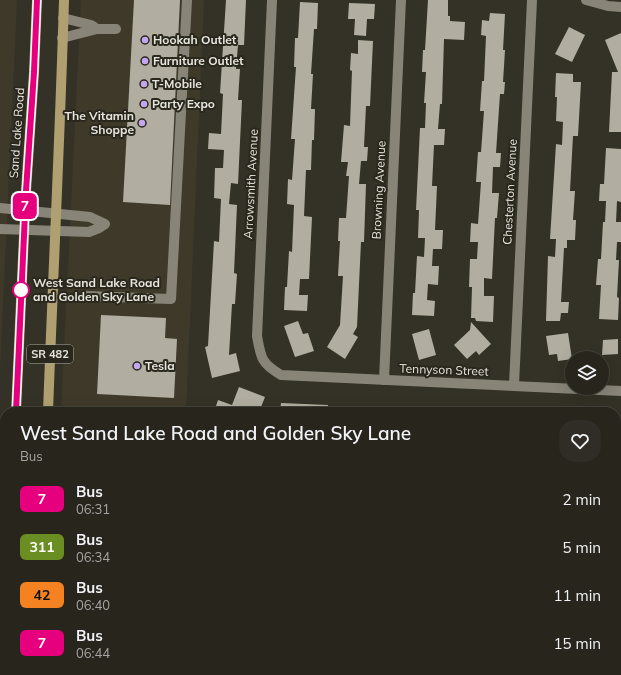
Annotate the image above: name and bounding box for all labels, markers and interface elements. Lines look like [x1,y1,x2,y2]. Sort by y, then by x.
place label: Hookah Outlet [153,32,237,47]
marker: Hookah Outlet [140,35,150,45]
place label: Furniture Outlet [153,53,244,68]
marker: Furniture Outlet [140,56,150,66]
place label: T-Mobile [152,76,202,91]
marker: T-Mobile [139,79,149,89]
street label: Sand Lake Road [6,87,27,179]
place label: Party Expo [152,96,215,111]
marker: Party Expo [139,99,149,109]
place label: The Vitamin Shoppe [65,108,134,137]
marker: The Vitamin Shoppe [137,118,147,128]
street label: Arrowsmith Avenue [240,129,261,239]
street label: Chesterton Avenue [499,139,520,245]
street label: Browning Avenue [368,140,389,240]
line badge: 7 [12,193,38,219]
text: 7 [21,197,29,215]
place label: West Sand Lake Road and Golden Sky Lane [33,275,160,304]
marker: West Sand Lake Road and Golden Sky Lane [12,281,30,299]
road number: SR 482 [27,345,73,363]
map controls [565,351,609,395]
button: layers [565,351,609,395]
place label: Tesla [145,358,175,373]
street label: Tennyson Street [399,360,489,379]
marker: Tesla [132,361,142,371]
button: heart [559,420,601,462]
text: West Sand Lake Road and Golden Sky Lane [20,421,411,445]
text: Bus [20,448,43,464]
text: Bus [76,482,103,501]
text: 7 [38,490,46,508]
text: 2 min [563,490,601,509]
text: 06:31 [76,501,110,517]
text: Bus [76,530,103,549]
text: 311 [29,538,55,556]
text: 5 min [563,538,601,557]
text: 06:34 [76,549,110,565]
text: Bus [76,578,103,597]
text: 42 [34,586,50,604]
text: 11 min [554,586,601,605]
text: 06:40 [76,597,110,613]
text: Bus [76,626,103,645]
text: 7 [38,634,46,652]
text: 15 min [554,634,601,653]
text: 06:44 [76,645,110,661]

